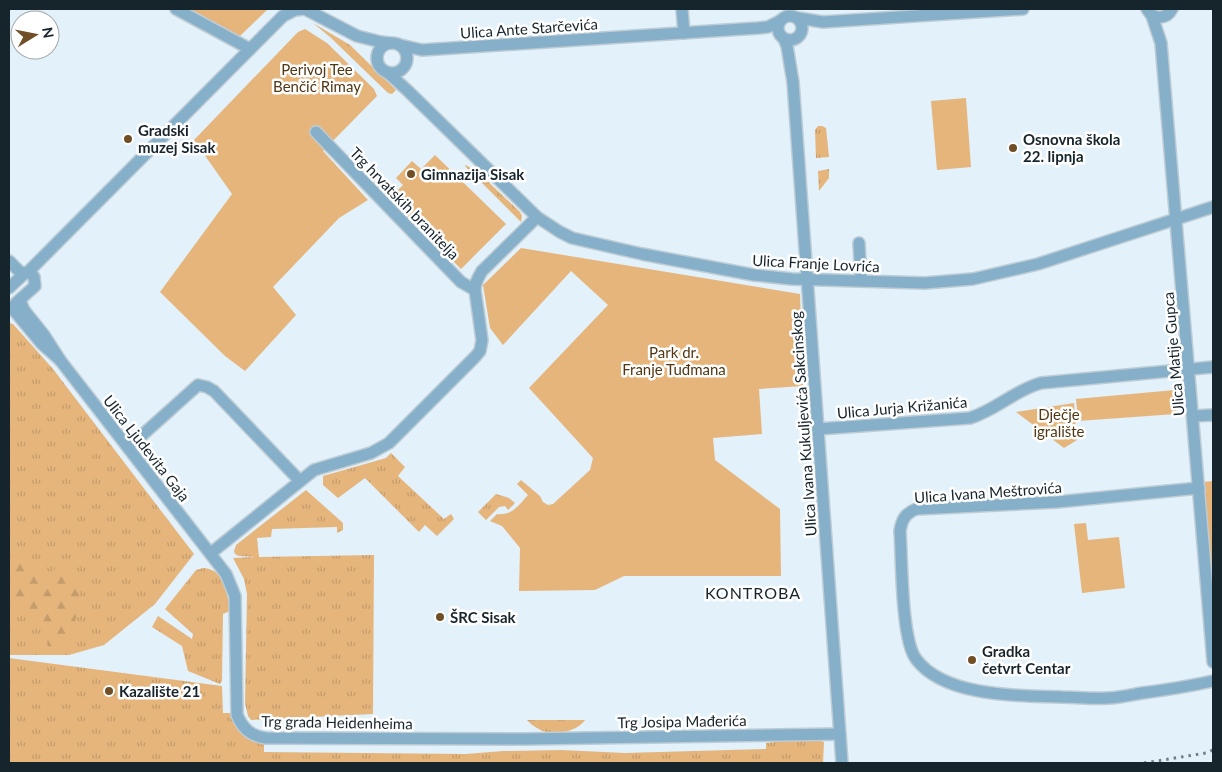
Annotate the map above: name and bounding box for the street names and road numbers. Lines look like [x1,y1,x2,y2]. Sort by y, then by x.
street label: Ulica Ante Starčevića [460,14,598,42]
street label: Trg hrvatskih branitelja [347,143,463,263]
street label: Ulica Franje Lovrića [752,251,880,275]
street label: Ulica Matije Gupca [1159,291,1187,417]
street label: Ulica Ivana Kukuljevića Sakcinskog [786,311,820,537]
street label: Ulica Ljudevita Gaja [100,391,194,505]
street label: Ulica Jurja Križanića [836,392,968,422]
street label: Ulica Ivana Meštrovića [914,478,1062,506]
street label: Trg Josipa Mađerića [617,711,747,731]
street label: Trg grada Heidenheima [261,712,413,732]

